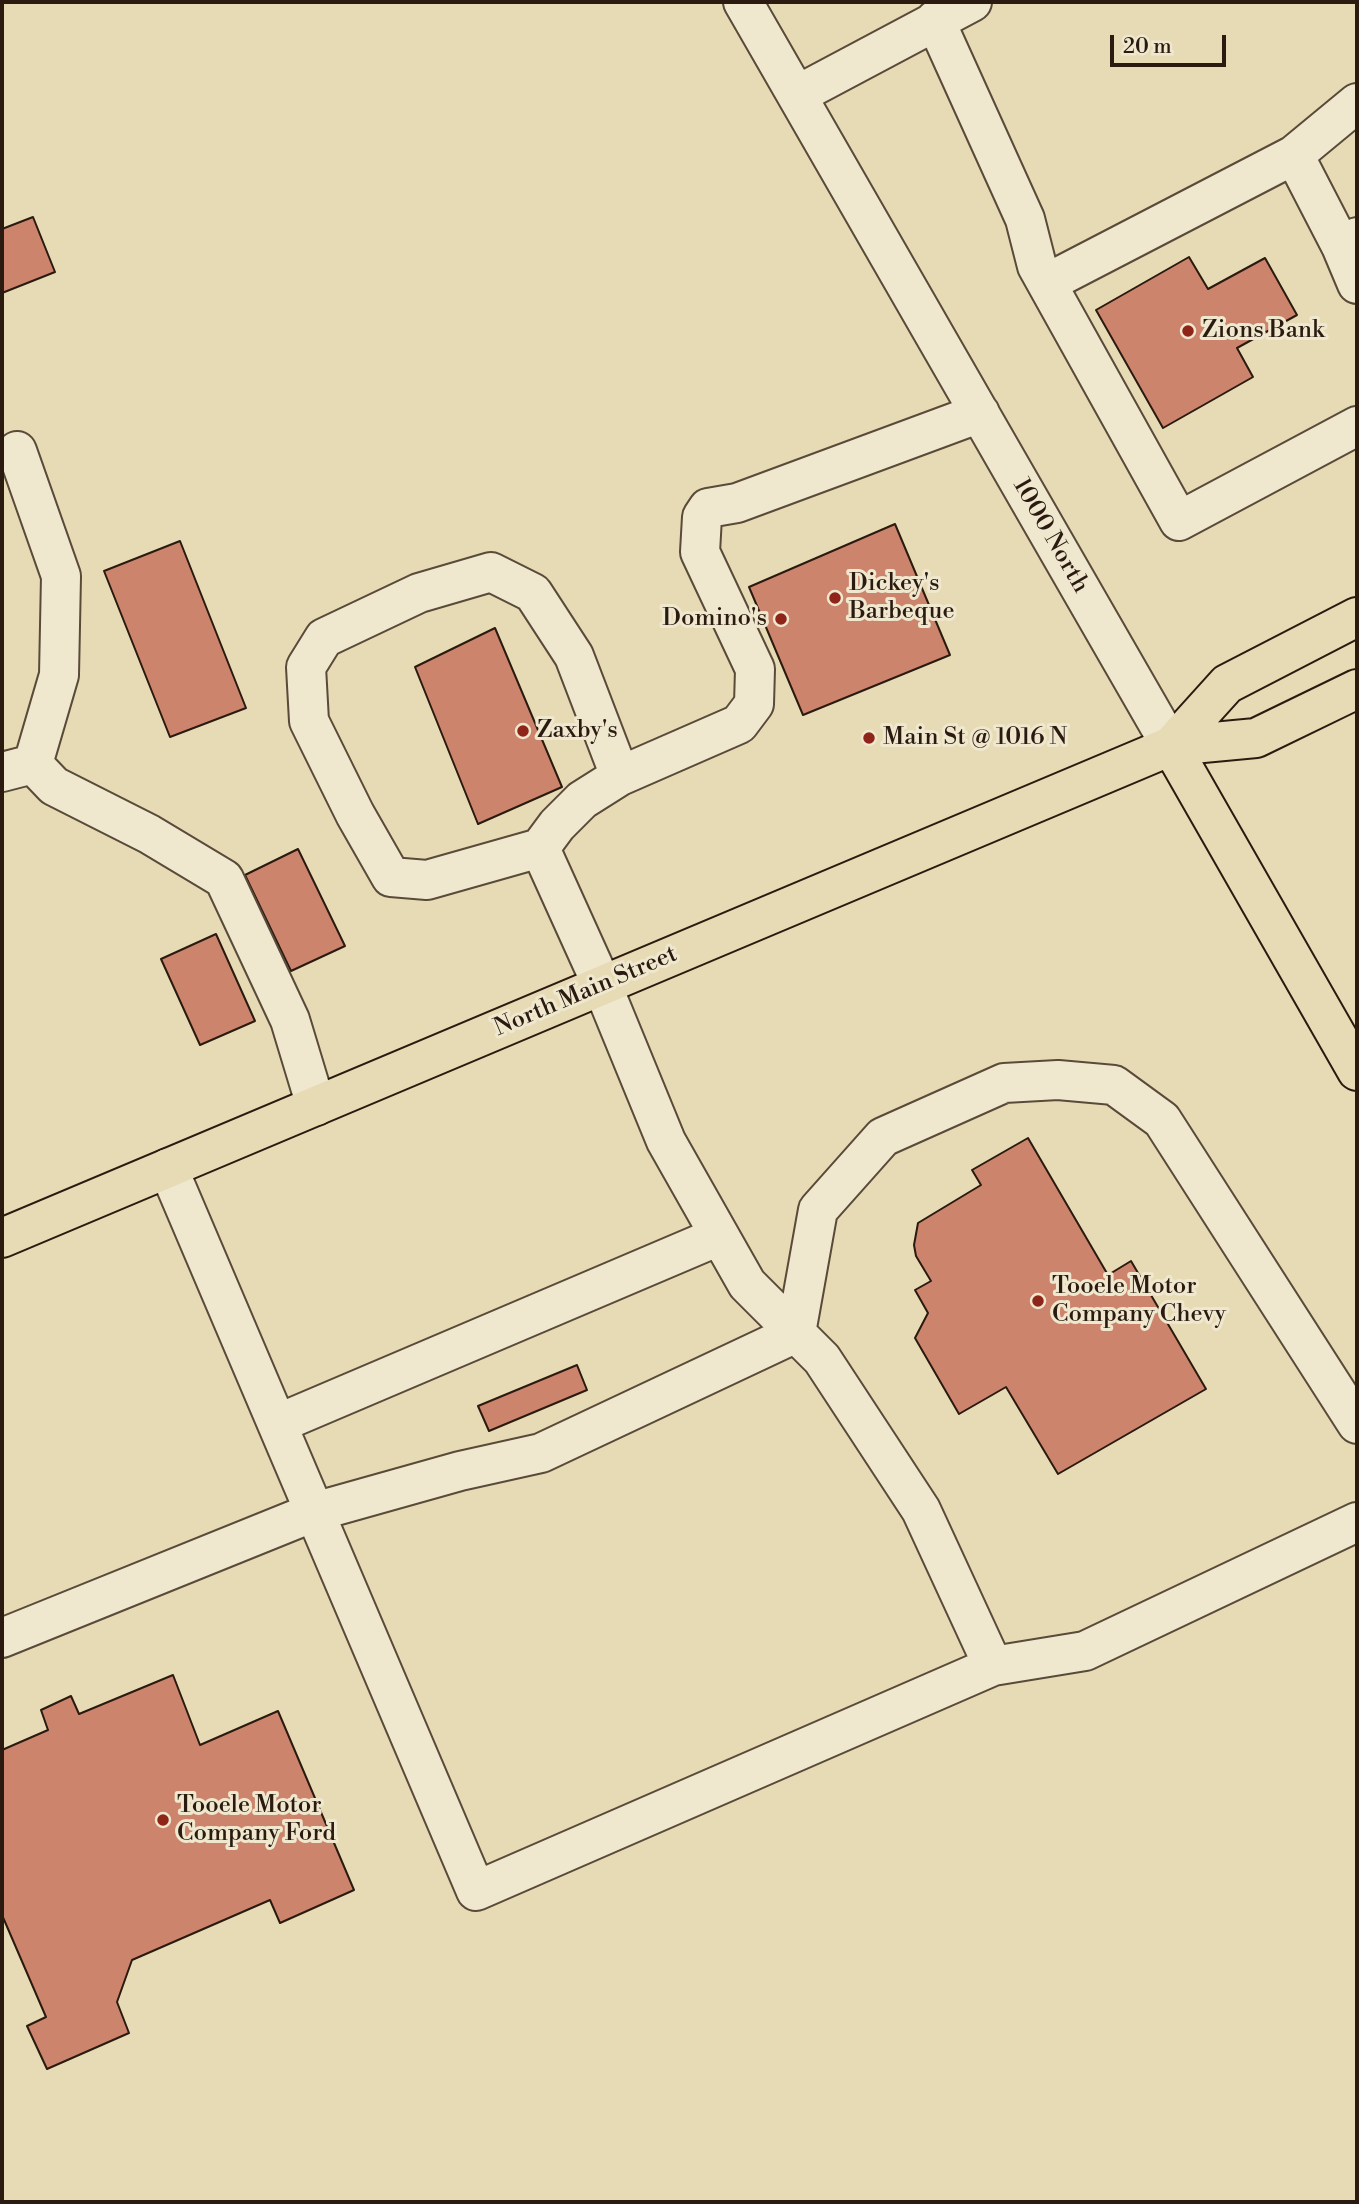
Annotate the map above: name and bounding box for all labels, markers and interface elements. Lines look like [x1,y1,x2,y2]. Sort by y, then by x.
scale bar [1114,21,1230,65]
text: 20 m [1123,34,1172,60]
place label: Zions Bank [1202,317,1325,345]
marker: Zions Bank [1180,323,1196,339]
street label: 1000 North [1006,474,1094,598]
place label: Dickey's Barbeque [849,570,955,626]
marker: Dickey's Barbeque [827,590,843,606]
place label: Domino's [662,605,767,633]
marker: Domino's [773,611,789,627]
place label: Zaxby's [537,717,618,745]
marker: Zaxby's [515,723,531,739]
place label: Main St @ 1016 N [883,724,1067,752]
marker: Main St @ 1016 N [861,730,877,746]
street label: North Main Street [490,940,682,1044]
place label: Tooele Motor Company Chevy [1052,1273,1226,1329]
marker: Tooele Motor Company Chevy [1030,1293,1046,1309]
place label: Tooele Motor Company Ford [177,1792,336,1848]
marker: Tooele Motor Company Ford [155,1812,171,1828]

